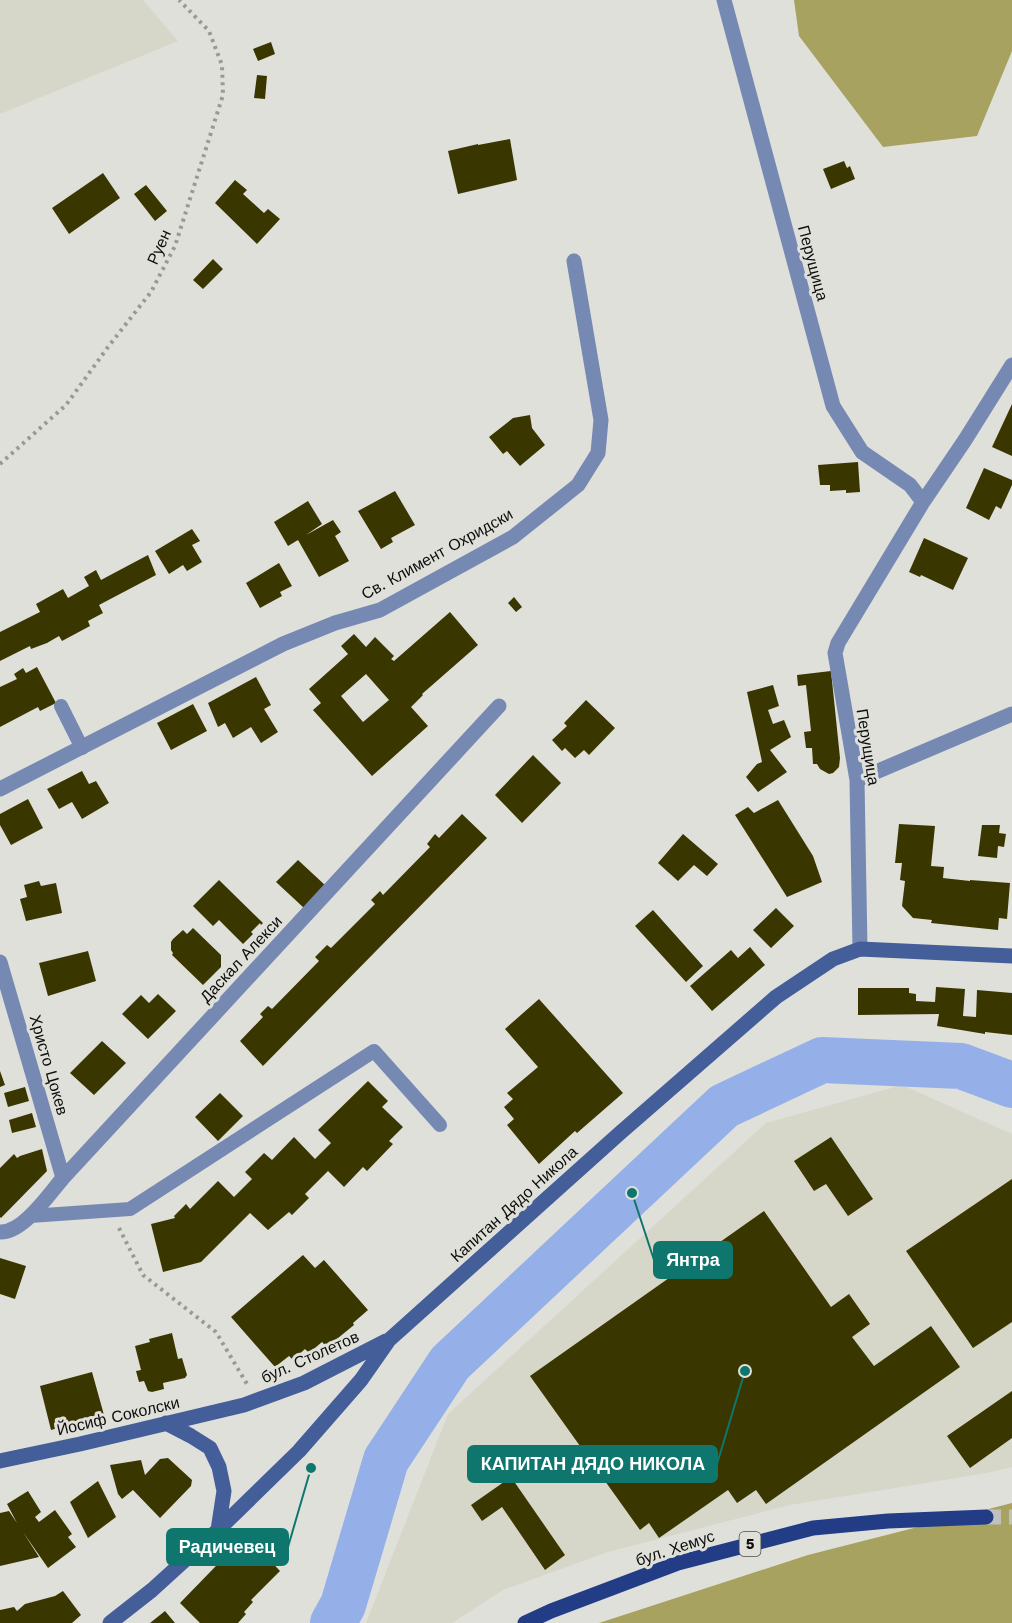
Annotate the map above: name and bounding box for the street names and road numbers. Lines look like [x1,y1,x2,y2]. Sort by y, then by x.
street label: Перущица [794,223,832,303]
street label: Руен [143,227,175,267]
street label: Св. Климент Охридски [358,504,516,604]
street label: Перущица [853,707,883,787]
street label: Даскал Алекси [196,912,286,1006]
street label: Христо Цокев [26,1013,72,1117]
street label: Капитан Дядо Никола [447,1142,581,1266]
street label: бул. Столетов [258,1327,362,1387]
street label: Йосиф Соколски [55,1393,181,1439]
street label: бул. Хемус [633,1526,717,1570]
road number: 5 [740,1532,760,1556]

